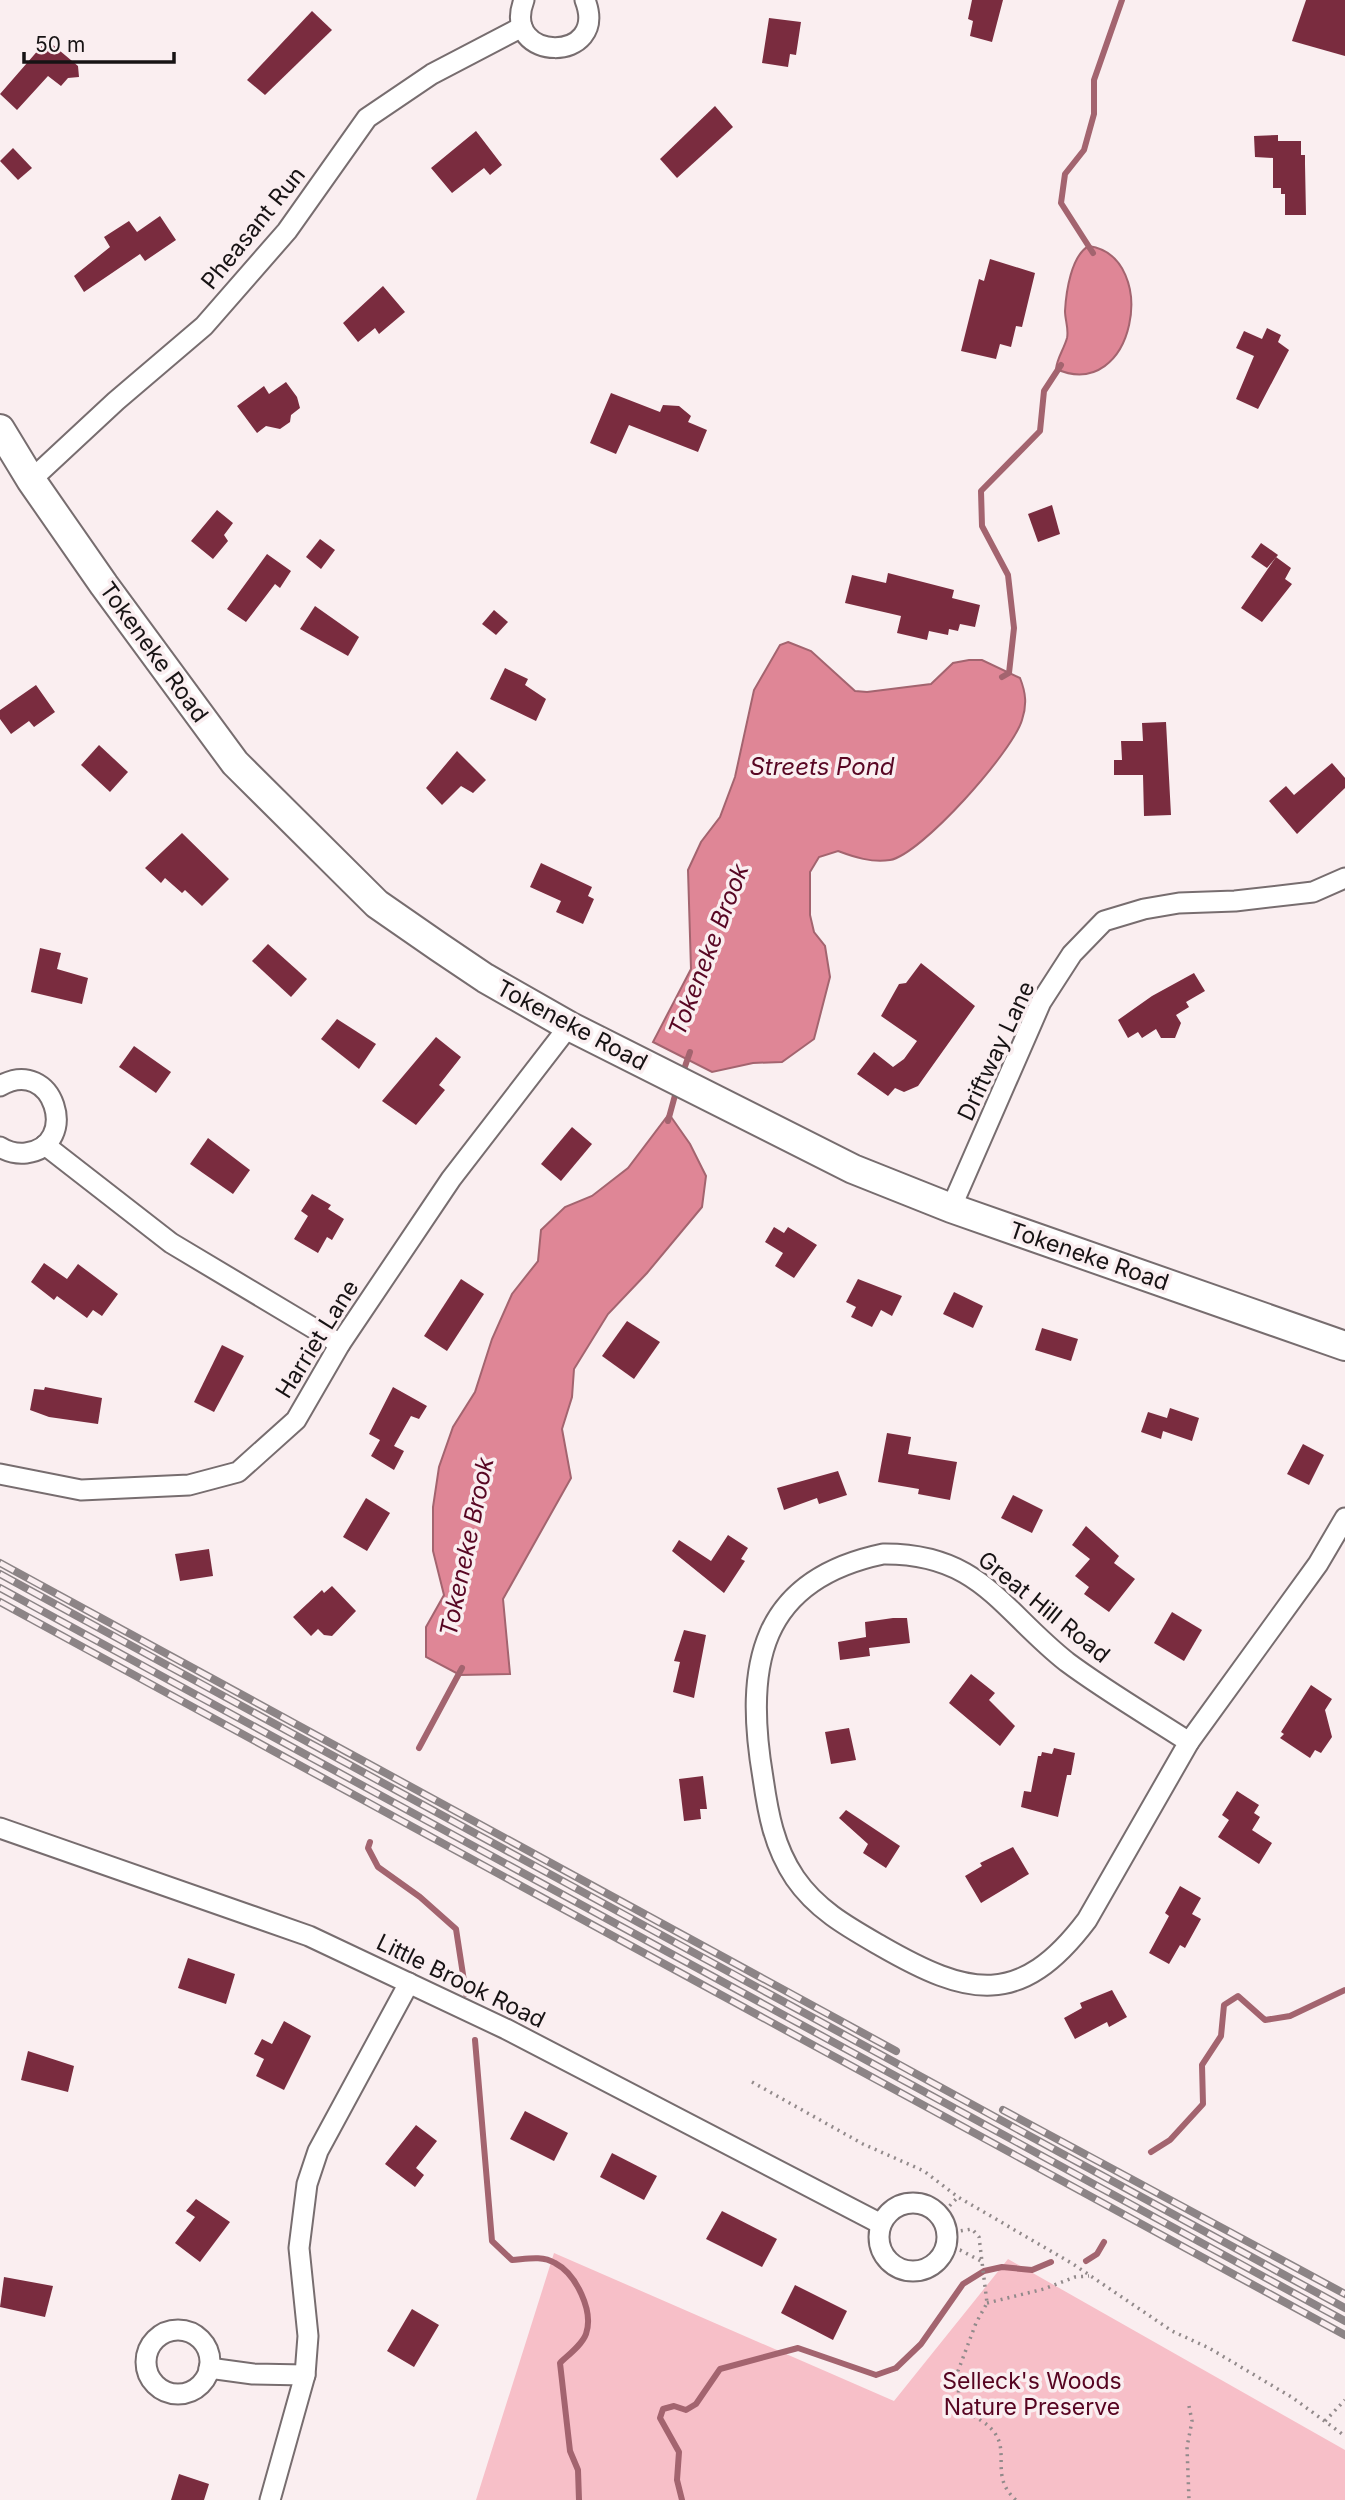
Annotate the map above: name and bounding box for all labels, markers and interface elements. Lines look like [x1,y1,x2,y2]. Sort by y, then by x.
scale bar [24,21,175,65]
text: 50 m [35,32,85,57]
street label: Pheasant Run [195,161,311,295]
street label: Tokeneke Road [94,576,214,728]
water label: Streets Pond [749,752,895,781]
water label: Tokeneke Brook [662,859,755,1040]
street label: Tokeneke Road [492,973,652,1077]
street label: Driftway Lane [952,977,1040,1125]
street label: Tokeneke Road [1006,1216,1172,1296]
street label: Harriet Lane [270,1275,364,1403]
water label: Tokeneke Brook [433,1454,500,1639]
street label: Great Hill Road [972,1545,1116,1669]
street label: Little Brook Road [372,1928,550,2034]
park label: Selleck's Woods Nature Preserve [942,2367,1122,2421]

